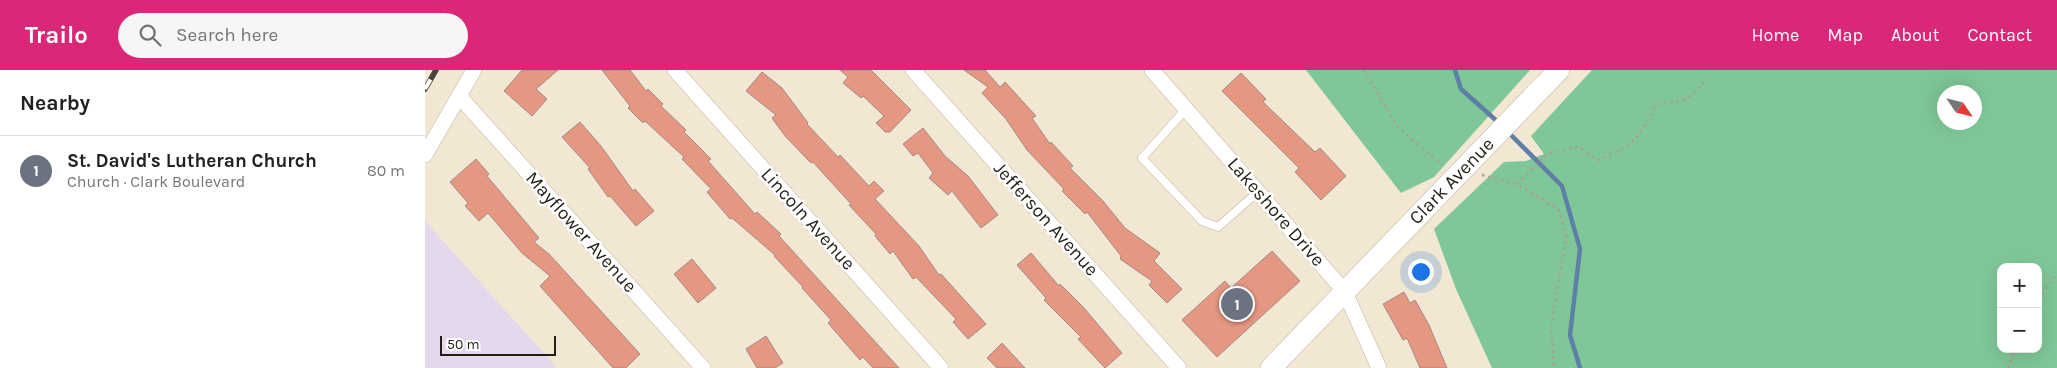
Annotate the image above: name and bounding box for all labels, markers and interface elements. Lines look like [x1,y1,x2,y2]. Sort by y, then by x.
search box [118,13,468,58]
text: Trailo [25,21,88,49]
icon: search [136,21,164,49]
text: Search here [176,24,278,46]
text: Home [1751,24,1799,46]
text: Map [1827,24,1863,46]
text: About [1891,24,1940,46]
text: Contact [1968,24,2032,46]
north arrow [1937,85,1982,130]
text: Nearby [20,91,90,115]
street label: Clark Avenue [1405,133,1499,229]
text: St. David's Lutheran Church [67,150,317,172]
street label: Lakeshore Drive [1223,153,1329,271]
street label: Jefferson Avenue [989,157,1103,281]
text: 1 [33,161,39,180]
text: 80 m [367,161,405,180]
street label: Lincoln Avenue [756,163,860,275]
street label: Mayflower Avenue [521,167,641,297]
text: Church · Clark Boulevard [67,172,245,191]
your location [1408,259,1434,285]
map controls [1997,263,2042,353]
button: + [1997,263,2042,308]
pin: 1 [1221,285,1253,323]
button: − [1997,308,2042,353]
scale bar [440,333,556,356]
text: 50 m [447,336,480,353]

